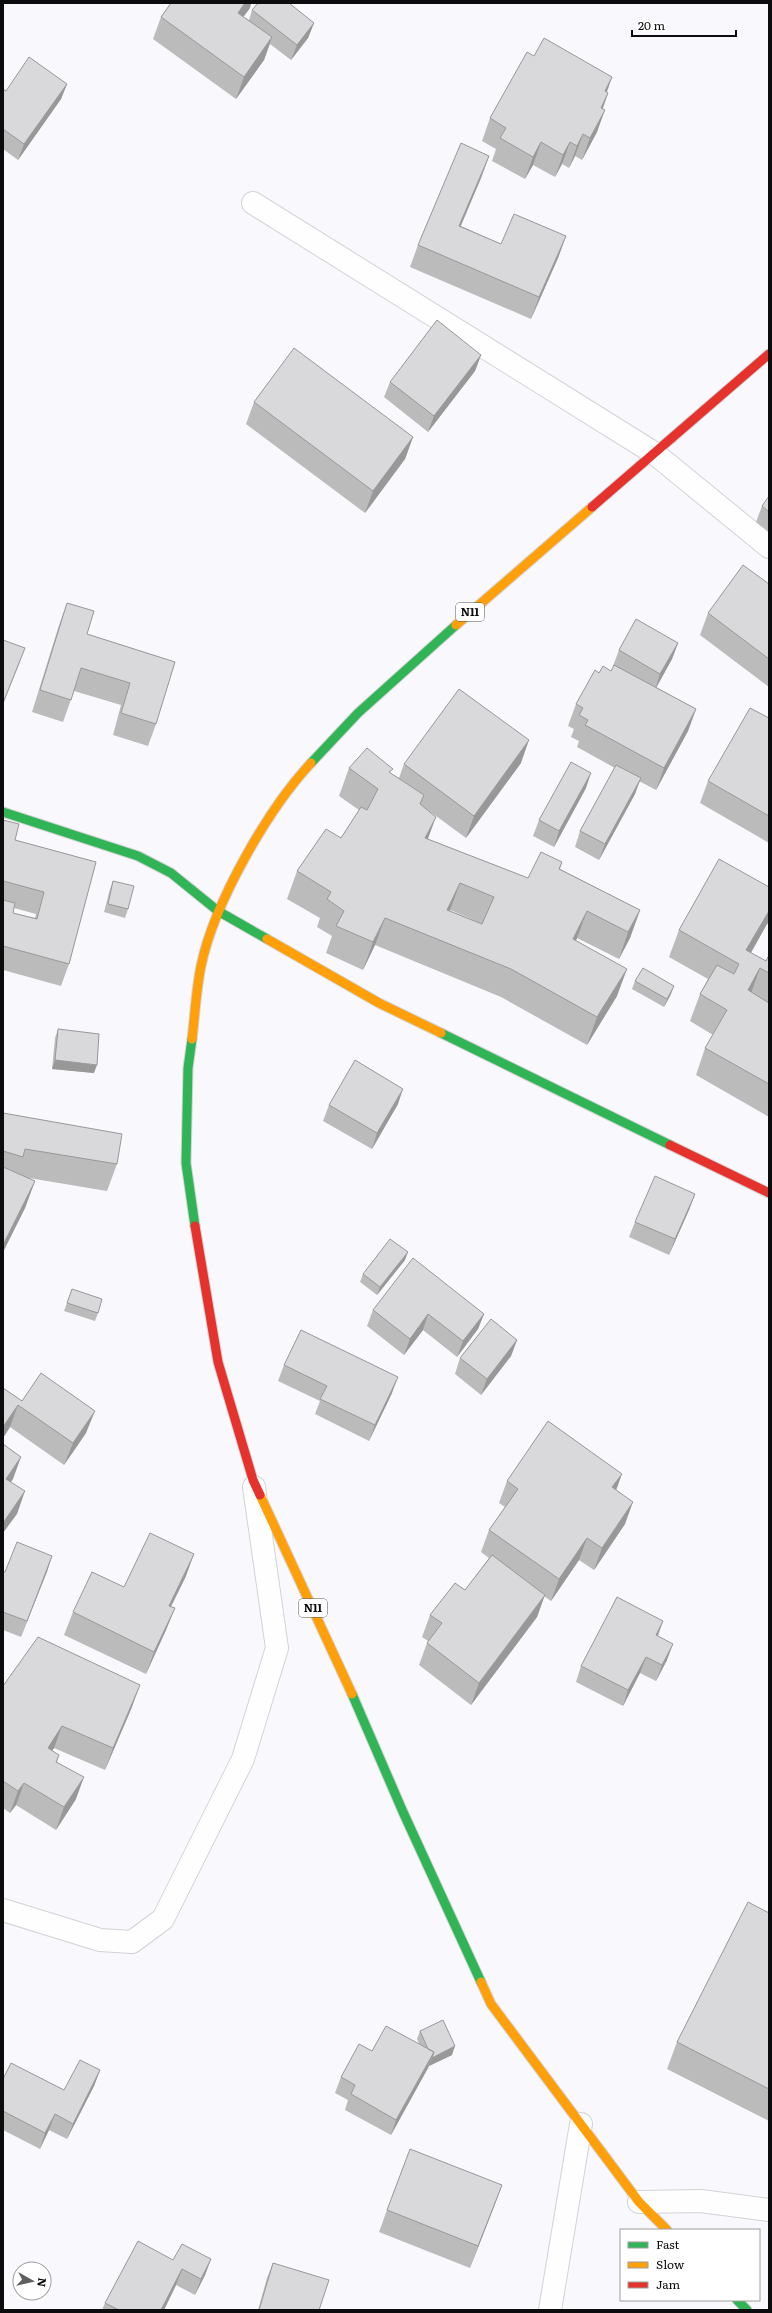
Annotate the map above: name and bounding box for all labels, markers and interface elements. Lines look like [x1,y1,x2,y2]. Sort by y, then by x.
scale bar [632,12,736,38]
text: 20 m [638,16,665,34]
road number: N11 [456,603,484,621]
road number: N11 [299,1599,327,1617]
legend [620,2229,760,2301]
text: Fast [656,2235,680,2253]
text: Slow [656,2255,685,2273]
north arrow [12,2261,52,2301]
text: Jam [656,2275,681,2293]
text: N [34,2277,51,2288]

